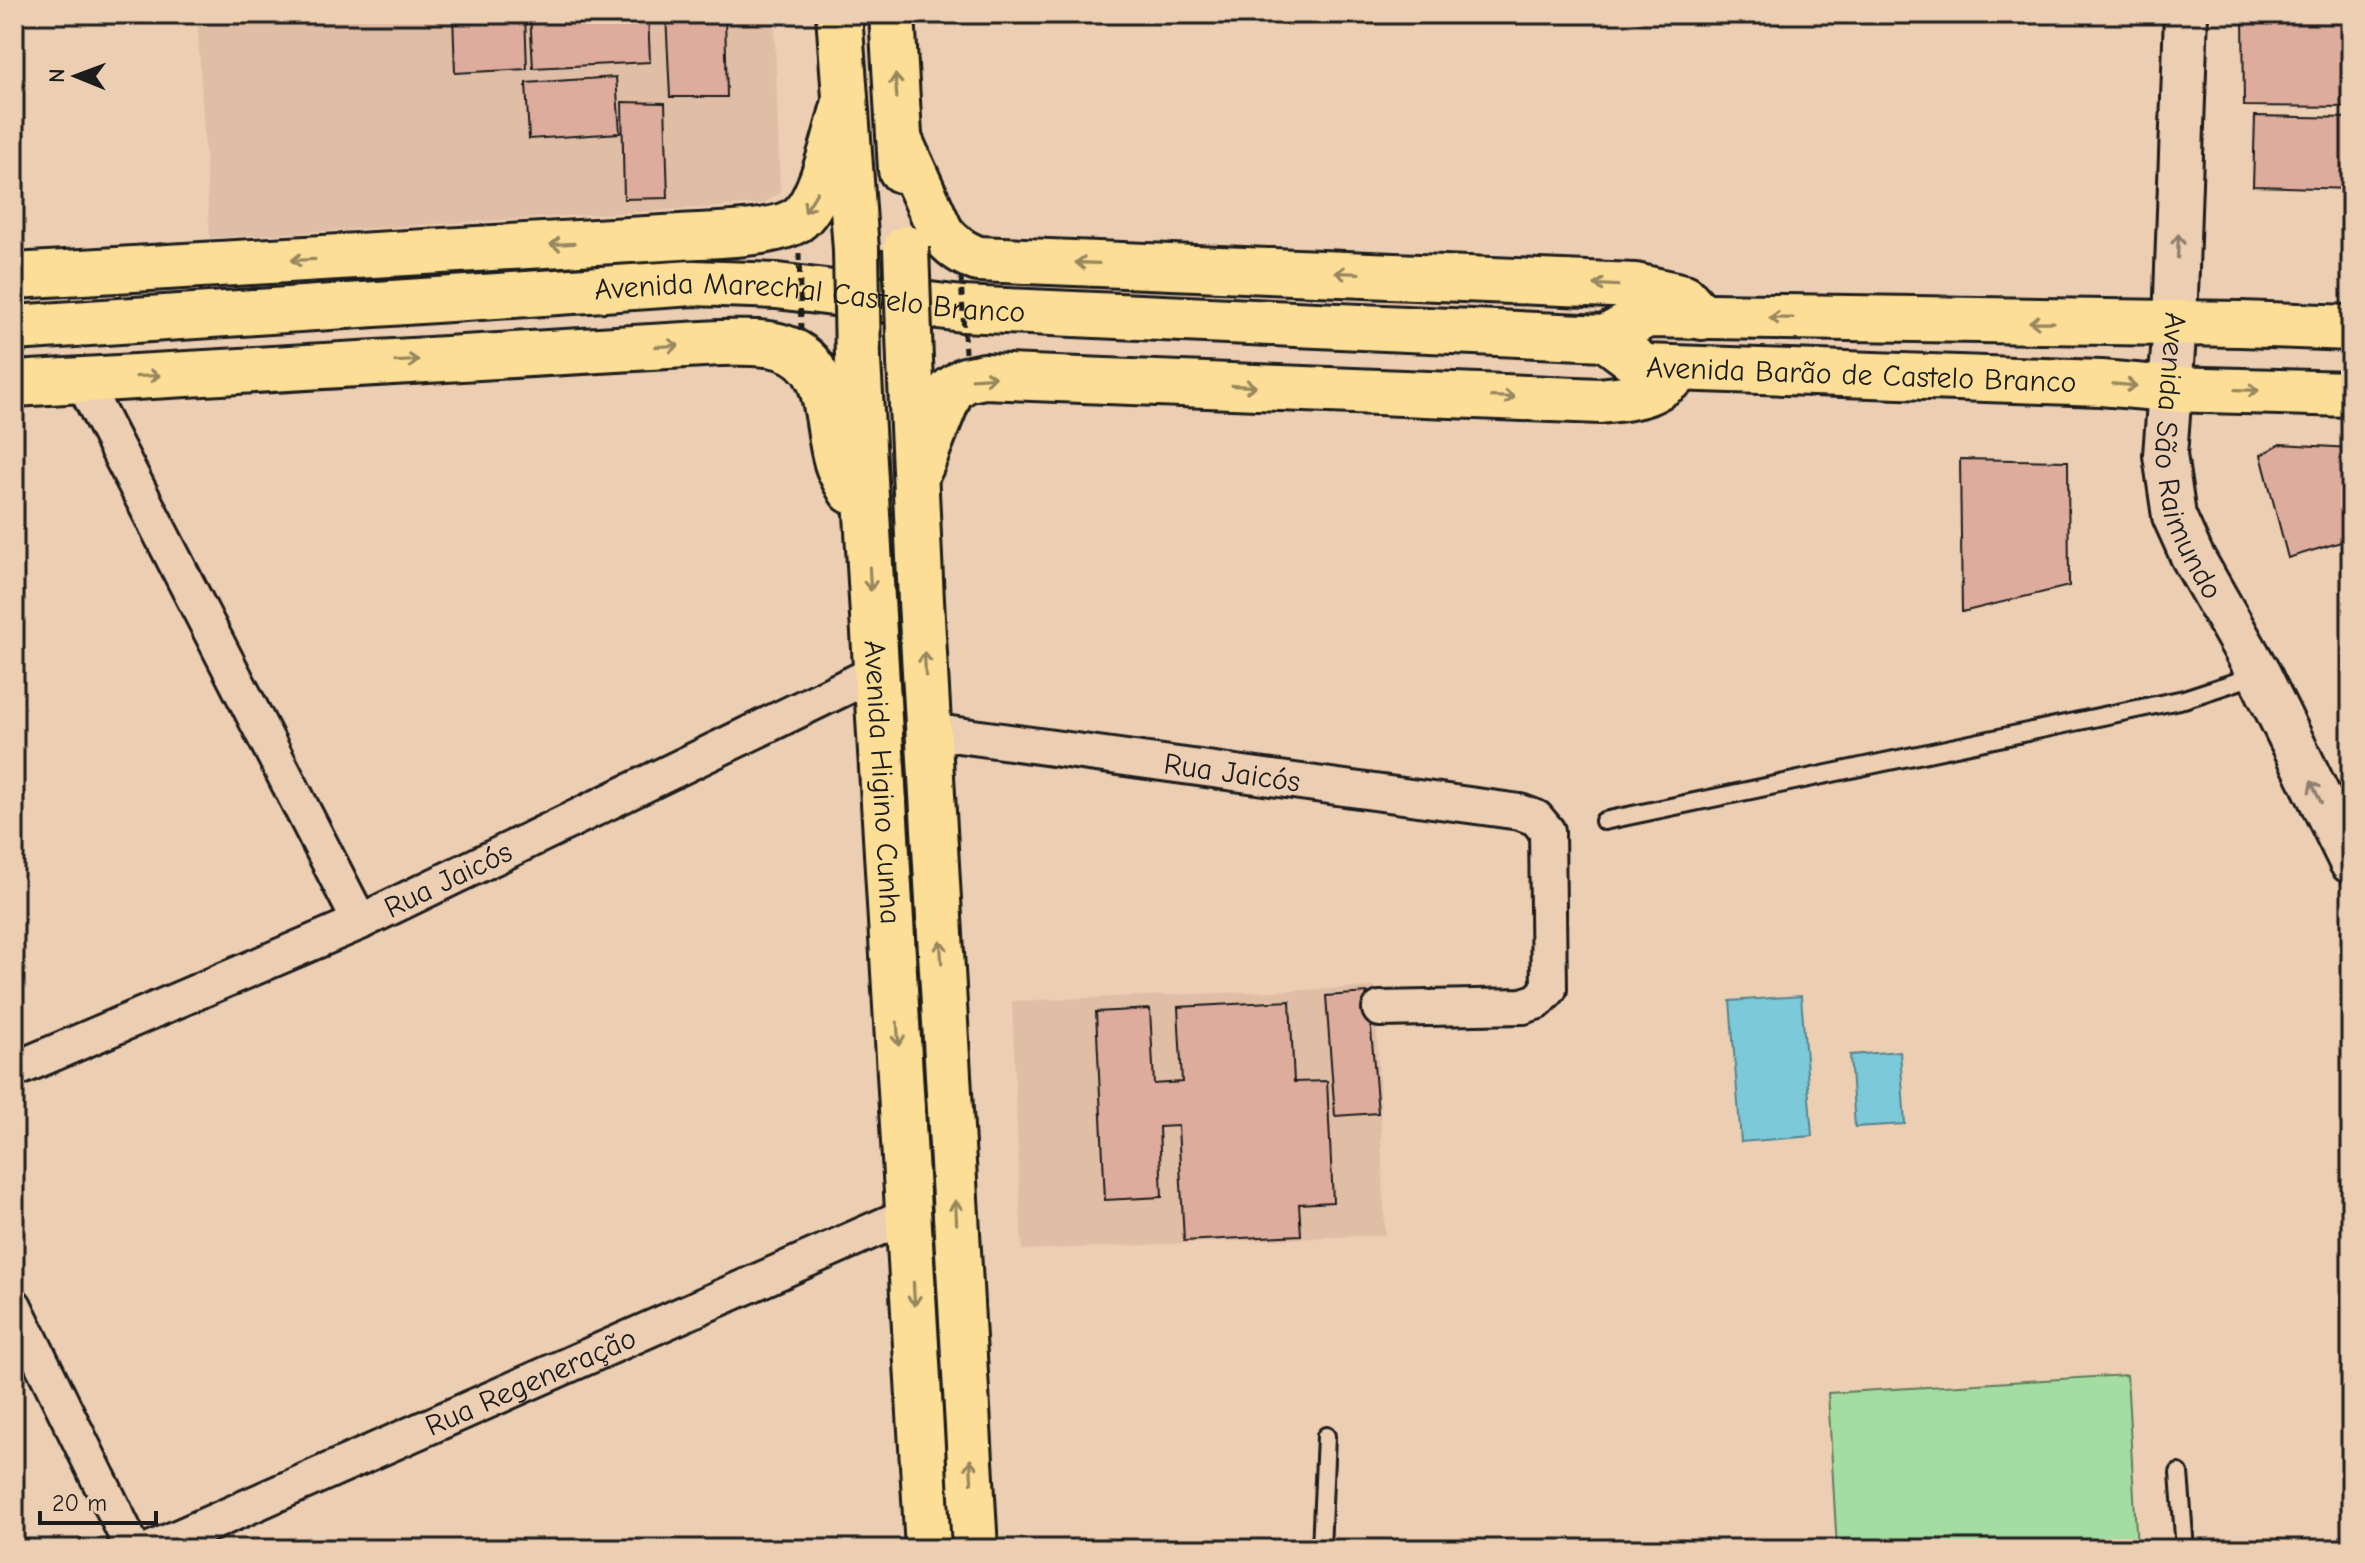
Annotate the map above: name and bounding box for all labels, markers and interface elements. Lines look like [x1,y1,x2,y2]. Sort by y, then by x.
north arrow [36,36,116,116]
text: N [44,68,70,83]
one-way arrow [889,73,904,100]
one-way arrow [803,190,819,213]
one-way arrow [2171,233,2186,260]
one-way arrow [549,237,576,252]
one-way arrow [290,253,317,268]
one-way arrow [1074,256,1101,271]
street label: Avenida Marechal Castelo Branco [593,266,1026,329]
one-way arrow [1334,266,1361,281]
one-way arrow [1593,277,1620,292]
one-way arrow [1768,310,1795,326]
street label: Avenida São Raimundo [2147,311,2230,605]
one-way arrow [2028,315,2055,330]
one-way arrow [653,338,680,353]
street label: Avenida Barão de Castelo Branco [1645,350,2077,400]
one-way arrow [393,353,420,368]
one-way arrow [134,368,161,383]
one-way arrow [970,370,997,385]
one-way arrow [2111,378,2138,393]
one-way arrow [1230,379,1257,394]
one-way arrow [2233,383,2260,398]
one-way arrow [1489,389,1516,404]
one-way arrow [863,565,878,592]
street label: Avenida Higino Cunha [857,639,909,926]
one-way arrow [917,651,932,678]
street label: Rua Jaicós [1162,746,1303,799]
one-way arrow [2308,780,2324,804]
street label: Rua Jaicós [378,834,517,925]
one-way arrow [933,939,948,966]
one-way arrow [891,1020,906,1047]
one-way arrow [948,1199,963,1226]
one-way arrow [907,1280,922,1307]
street label: Rua Regeneração [420,1320,641,1443]
one-way arrow [963,1458,978,1485]
scale bar [40,1475,156,1525]
text: 20 m [52,1489,107,1517]

